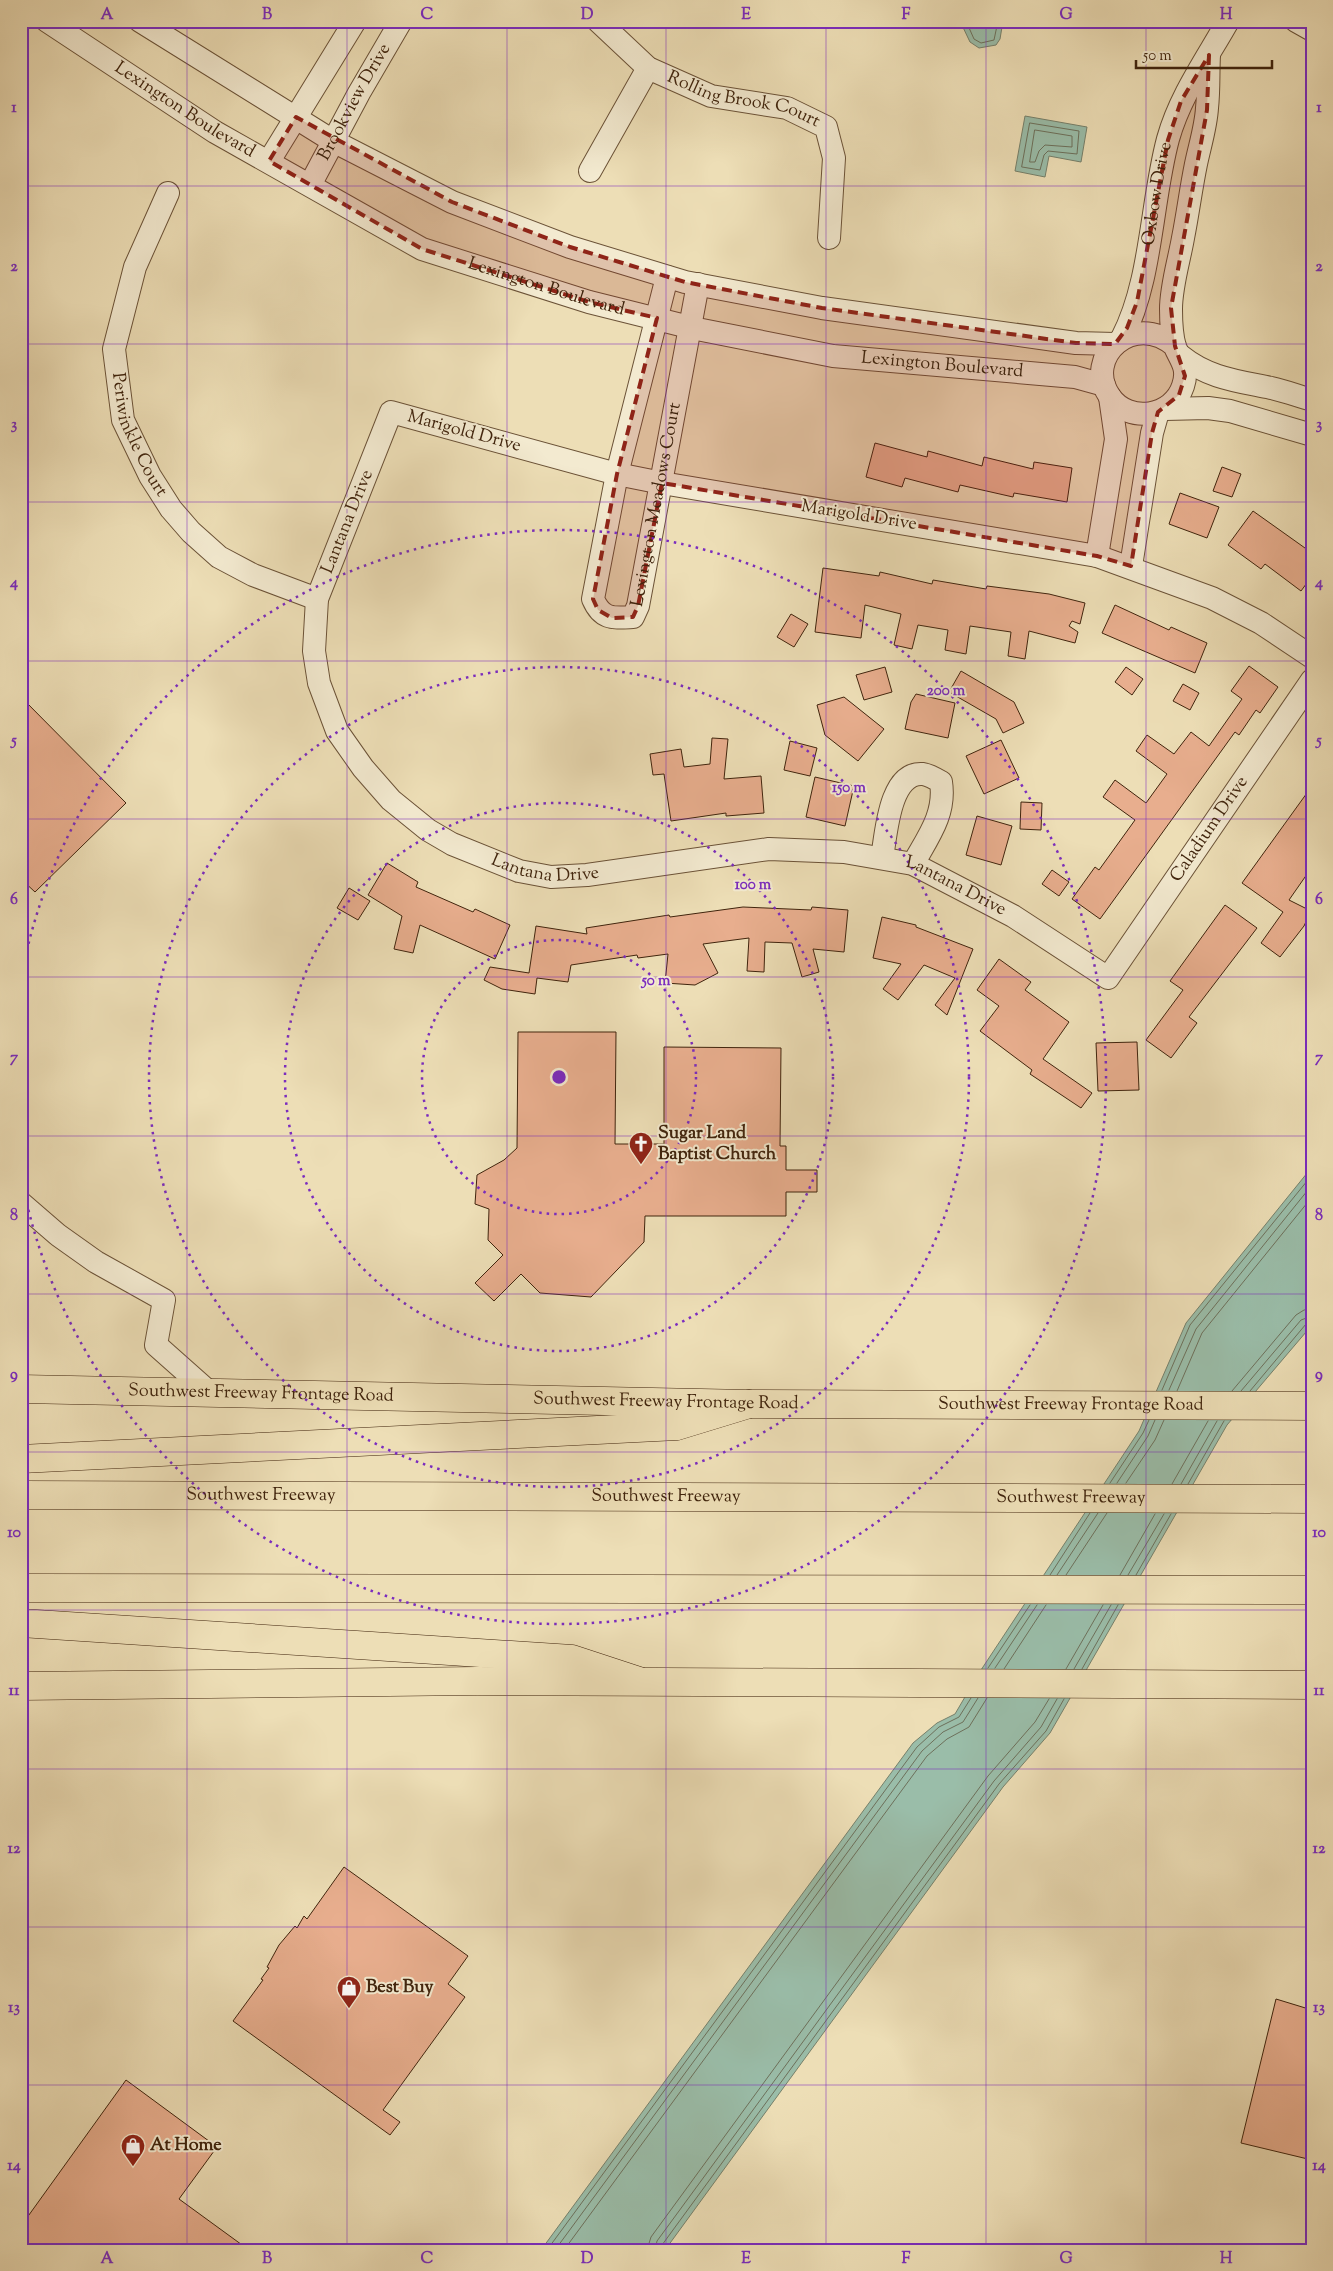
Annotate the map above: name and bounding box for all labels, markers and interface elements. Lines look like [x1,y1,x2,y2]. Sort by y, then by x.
text: A [101,4,114,27]
text: B [262,4,272,27]
text: C [421,4,434,27]
text: D [581,4,594,27]
text: E [741,4,751,27]
text: F [902,4,911,27]
text: G [1059,4,1073,27]
text: H [1220,4,1233,27]
scale bar [1136,38,1272,70]
street label: Brookview Drive [312,39,398,166]
text: 50 m [1142,46,1172,67]
street label: Lexington Boulevard [109,56,260,165]
street label: Rolling Brook Court [663,65,824,135]
text: 1 [11,97,17,120]
text: 1 [1316,97,1322,120]
street label: Oxbow Drive [1136,139,1180,248]
street label: Lexington Boulevard [464,251,627,323]
text: 2 [10,256,18,279]
text: 2 [1315,256,1323,279]
street label: Lexington Boulevard [860,345,1024,385]
street label: Periwinkle Court [104,371,173,502]
street label: Lexington Meadows Court [625,400,689,609]
street label: Marigold Drive [404,404,524,460]
text: 3 [11,414,18,437]
text: 3 [1316,414,1323,437]
street label: Lantana Drive [315,466,381,578]
street label: Marigold Drive [799,494,919,538]
text: 4 [9,572,18,595]
text: 4 [1314,572,1323,595]
text: 200 m [927,681,966,702]
text: 5 [9,730,17,753]
text: 5 [1314,730,1322,753]
street label: Caladium Drive [1164,771,1255,888]
text: 150 m [832,778,866,799]
street label: Lantana Drive [487,848,601,890]
street label: Lantana Drive [904,850,1011,923]
text: 100 m [735,875,772,896]
text: 6 [10,889,18,912]
text: 6 [1315,889,1323,912]
text: 50 m [641,971,671,992]
text: 7 [10,1047,19,1070]
text: 7 [1315,1047,1324,1070]
centre of rings [550,1068,568,1086]
place label: Sugar Land Baptist Church [658,1121,777,1168]
church icon: Sugar Land Baptist Church [628,1131,654,1165]
text: 8 [10,1205,18,1228]
text: 8 [1315,1205,1323,1228]
text: 9 [10,1364,18,1387]
text: 9 [1315,1364,1323,1387]
street label: Southwest Freeway Frontage Road [128,1378,394,1410]
street label: Southwest Freeway Frontage Road [533,1387,799,1417]
street label: Southwest Freeway Frontage Road [938,1392,1204,1419]
street label: Southwest Freeway [186,1483,336,1509]
street label: Southwest Freeway [591,1484,741,1510]
street label: Southwest Freeway [996,1485,1146,1511]
text: 10 [7,1522,21,1545]
text: 10 [1312,1522,1326,1545]
text: 11 [9,1680,20,1703]
text: 11 [1314,1680,1325,1703]
text: 12 [8,1838,21,1861]
text: 12 [1313,1838,1326,1861]
shop icon: Best Buy [336,1975,362,2009]
place label: Best Buy [366,1975,433,2001]
text: 13 [8,1997,20,2020]
text: 13 [1313,1997,1325,2020]
shop icon: At Home [120,2133,146,2167]
place label: At Home [150,2133,222,2159]
text: 14 [7,2155,21,2178]
text: 14 [1312,2155,1326,2178]
text: A [101,2248,114,2271]
text: B [262,2248,272,2271]
text: C [421,2248,434,2271]
text: D [581,2248,594,2271]
text: E [741,2248,751,2271]
text: F [902,2248,911,2271]
text: G [1059,2248,1073,2271]
text: H [1220,2248,1233,2271]

